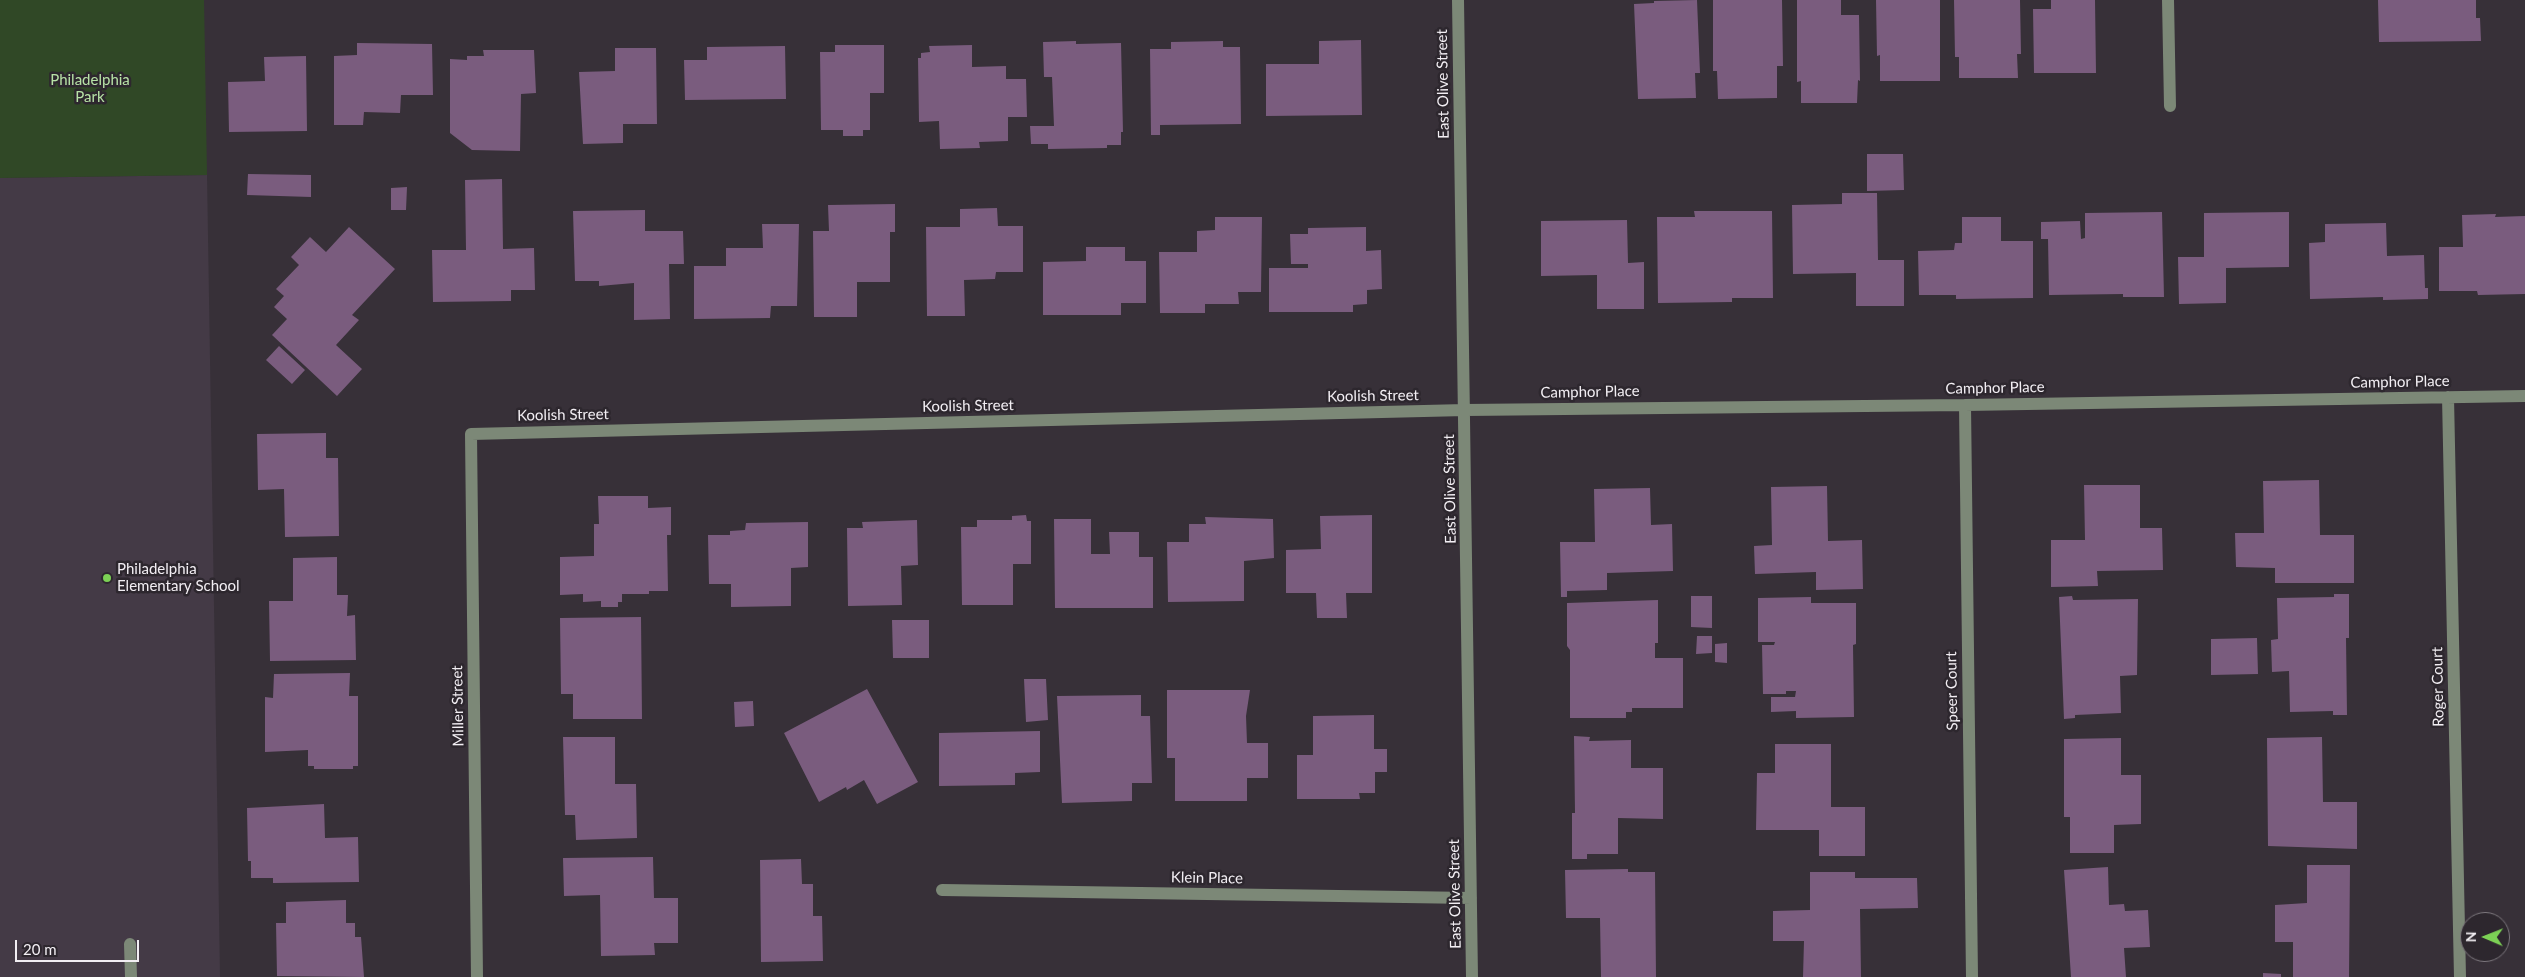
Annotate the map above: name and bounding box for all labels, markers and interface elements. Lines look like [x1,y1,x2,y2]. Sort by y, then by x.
street label: East Olive Street [1433,29,1453,139]
park label: Philadelphia Park [50,71,130,106]
street label: Camphor Place [2350,372,2450,392]
street label: Camphor Place [1945,378,2045,398]
street label: Camphor Place [1540,382,1640,402]
street label: Koolish Street [1327,386,1419,406]
street label: Koolish Street [922,396,1014,416]
street label: Koolish Street [517,405,609,425]
street label: East Olive Street [1440,434,1460,544]
place label: Philadelphia Elementary School [117,560,240,595]
marker: Philadelphia Elementary School [101,572,113,584]
street label: Roger Court [2428,647,2448,727]
street label: Speer Court [1942,651,1962,731]
street label: Miller Street [448,665,468,747]
street label: East Olive Street [1445,839,1465,949]
street label: Klein Place [1171,868,1243,888]
north arrow [2460,912,2510,962]
scale bar [18,930,141,962]
text: N [2462,931,2479,942]
text: 20 m [23,940,57,958]

